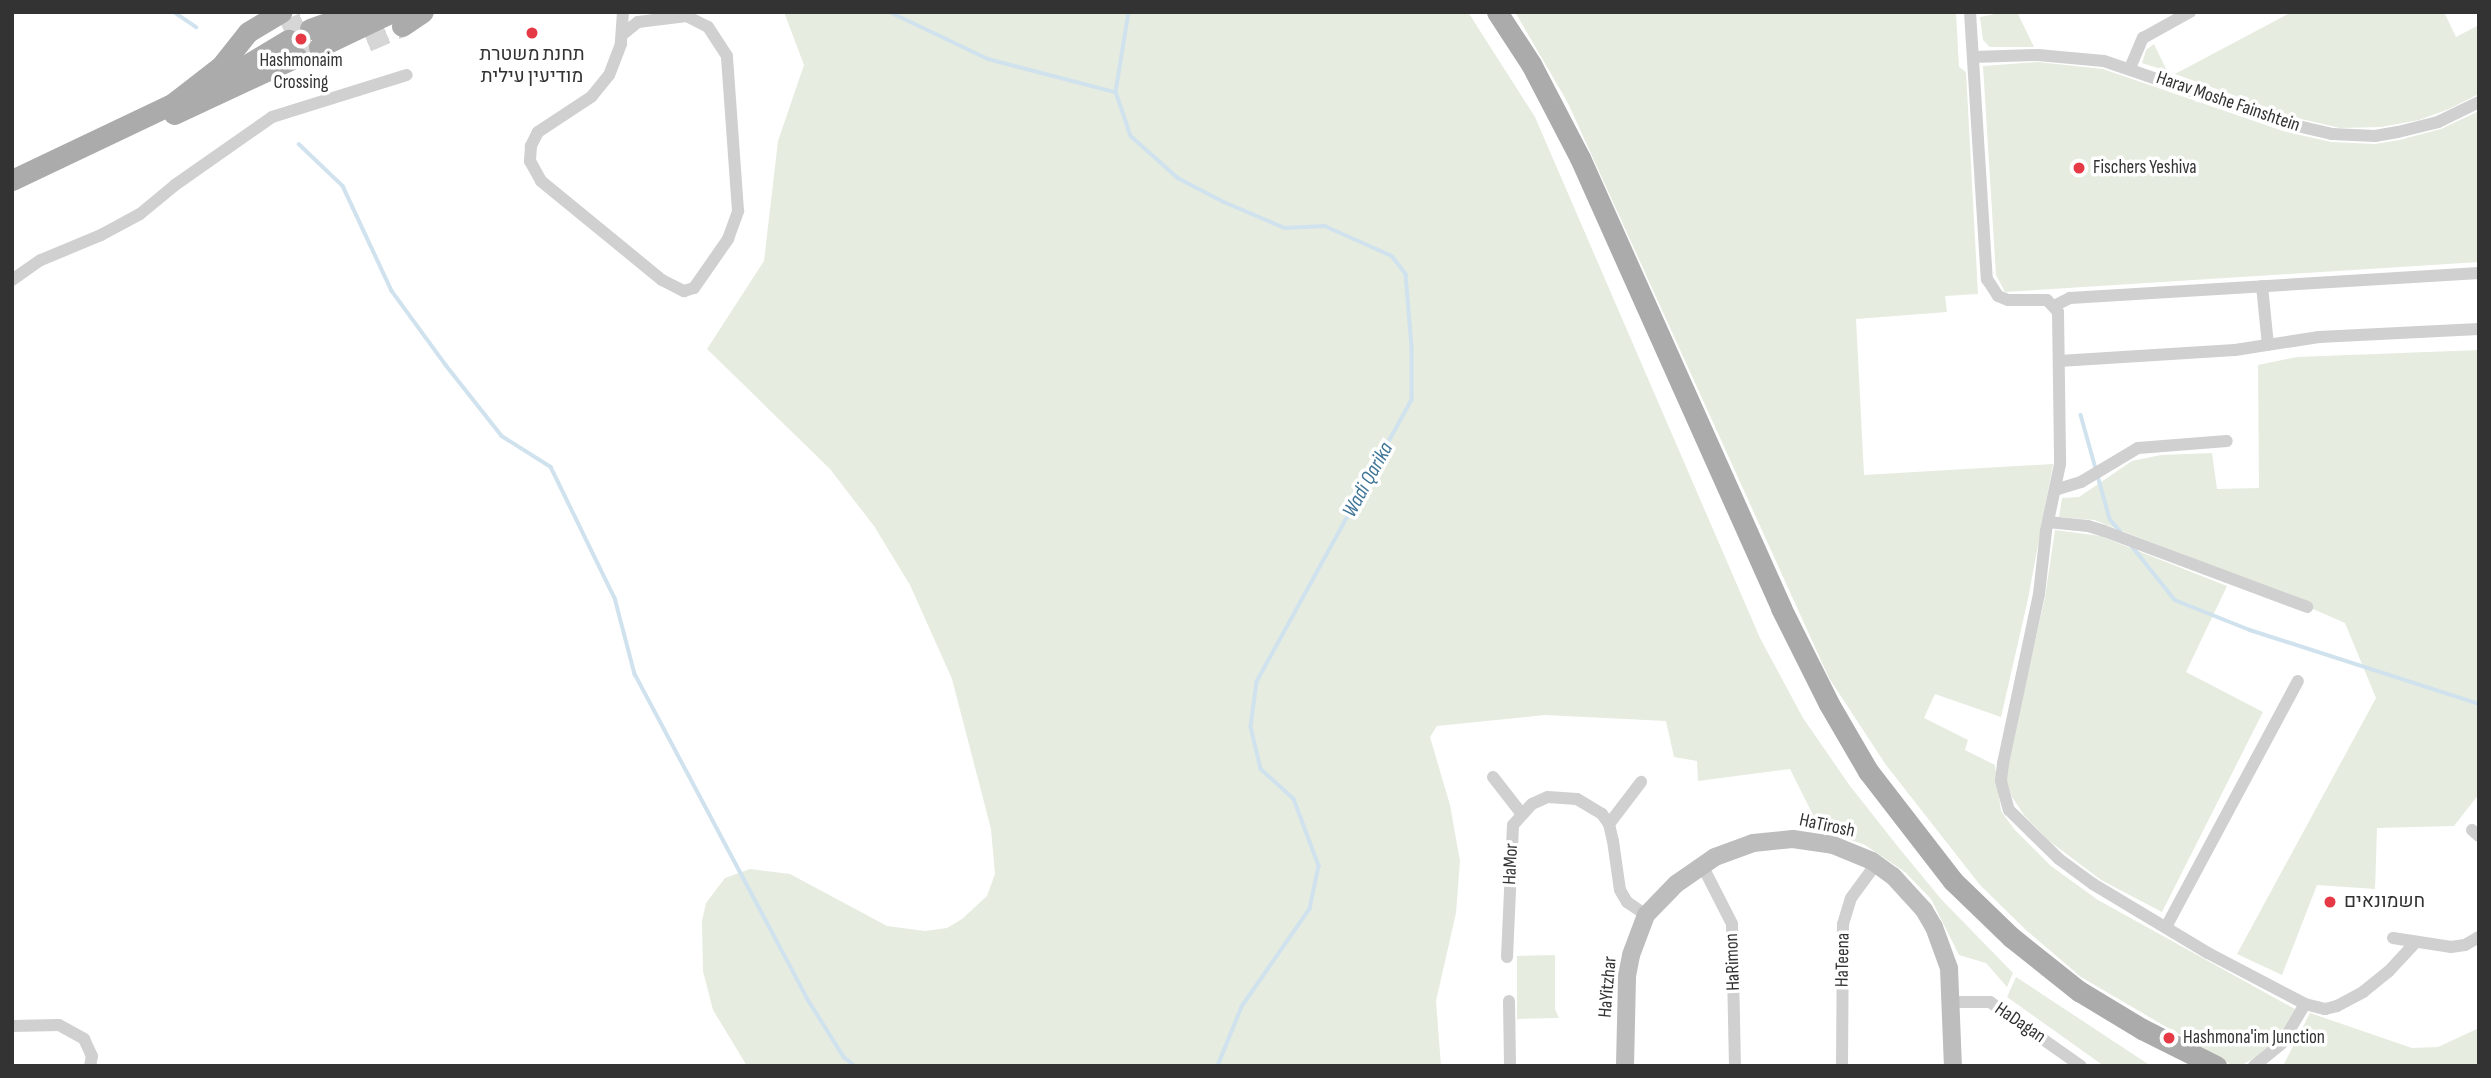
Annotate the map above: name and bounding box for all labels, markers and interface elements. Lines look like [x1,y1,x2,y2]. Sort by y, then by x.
marker: תחנת משטרת מודיעין עילית [524,25,540,41]
marker: Hashmonaim Crossing [293,31,309,47]
place label: תחנת משטרת מודיעין עילית [479,44,585,88]
place label: Hashmonaim Crossing [259,50,343,94]
street label: Harav Moshe Fainshtein [2153,67,2303,137]
place label: Fischers Yeshiva [2093,157,2197,179]
marker: Fischers Yeshiva [2071,160,2087,176]
water label: Wadi Qarika [1337,438,1399,522]
street label: HaTirosh [1797,809,1857,843]
street label: HaMor [1499,843,1523,885]
place label: חשמונאים [2344,891,2425,913]
marker: חשמונאים [2322,894,2338,910]
street label: HaRimon [1721,933,1745,991]
street label: HaTeena [1831,933,1855,987]
street label: HaYitzhar [1594,955,1622,1019]
street label: HaDagan [1990,998,2050,1048]
place label: Hashmona'im Junction [2183,1027,2325,1049]
marker: Hashmona'im Junction [2161,1030,2177,1046]

